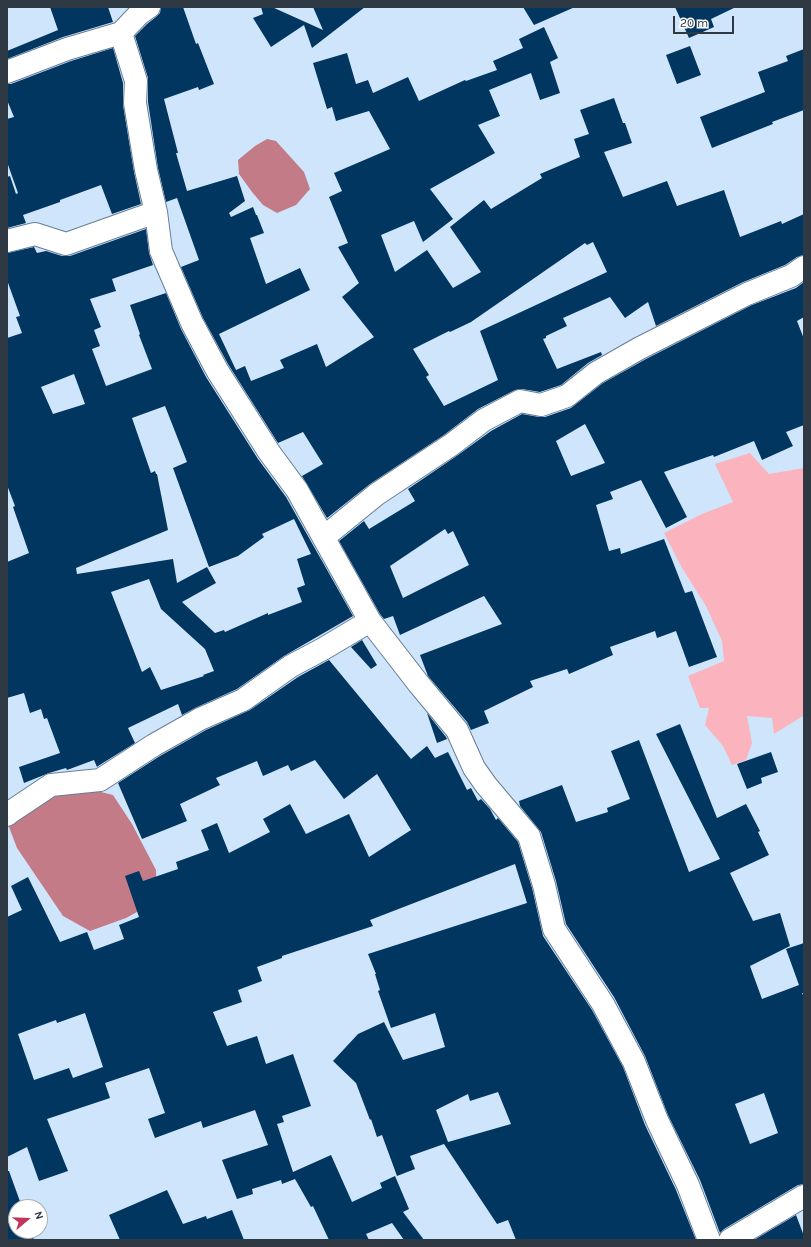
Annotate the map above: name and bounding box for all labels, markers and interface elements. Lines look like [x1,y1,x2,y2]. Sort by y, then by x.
scale bar [675,8,736,34]
text: 20 m [680,16,708,30]
north arrow [8,1199,48,1239]
text: N [31,1209,46,1221]

